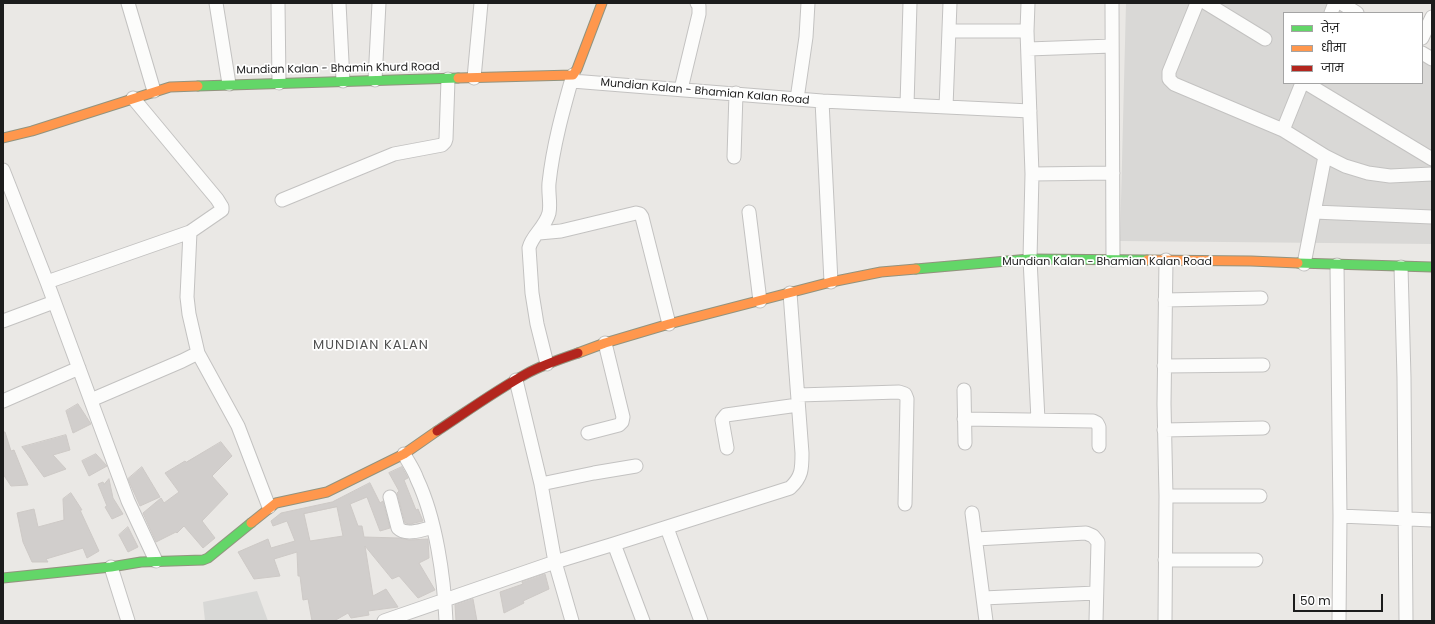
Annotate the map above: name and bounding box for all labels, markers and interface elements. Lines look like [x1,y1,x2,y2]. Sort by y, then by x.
legend [1283,12,1423,84]
text: तेज़ [1321,19,1339,36]
text: धीमा [1321,39,1346,56]
text: जाम [1321,59,1344,76]
street label: Mundian Kalan - Bhamin Khurd Road [236,61,440,77]
street label: Mundian Kalan - Bhamian Kalan Road [600,76,810,108]
street label: Mundian Kalan - Bhamian Kalan Road [1002,255,1212,269]
district label: MUNDIAN KALAN [313,338,429,354]
scale bar [1295,586,1385,612]
text: 50 m [1300,592,1331,609]

